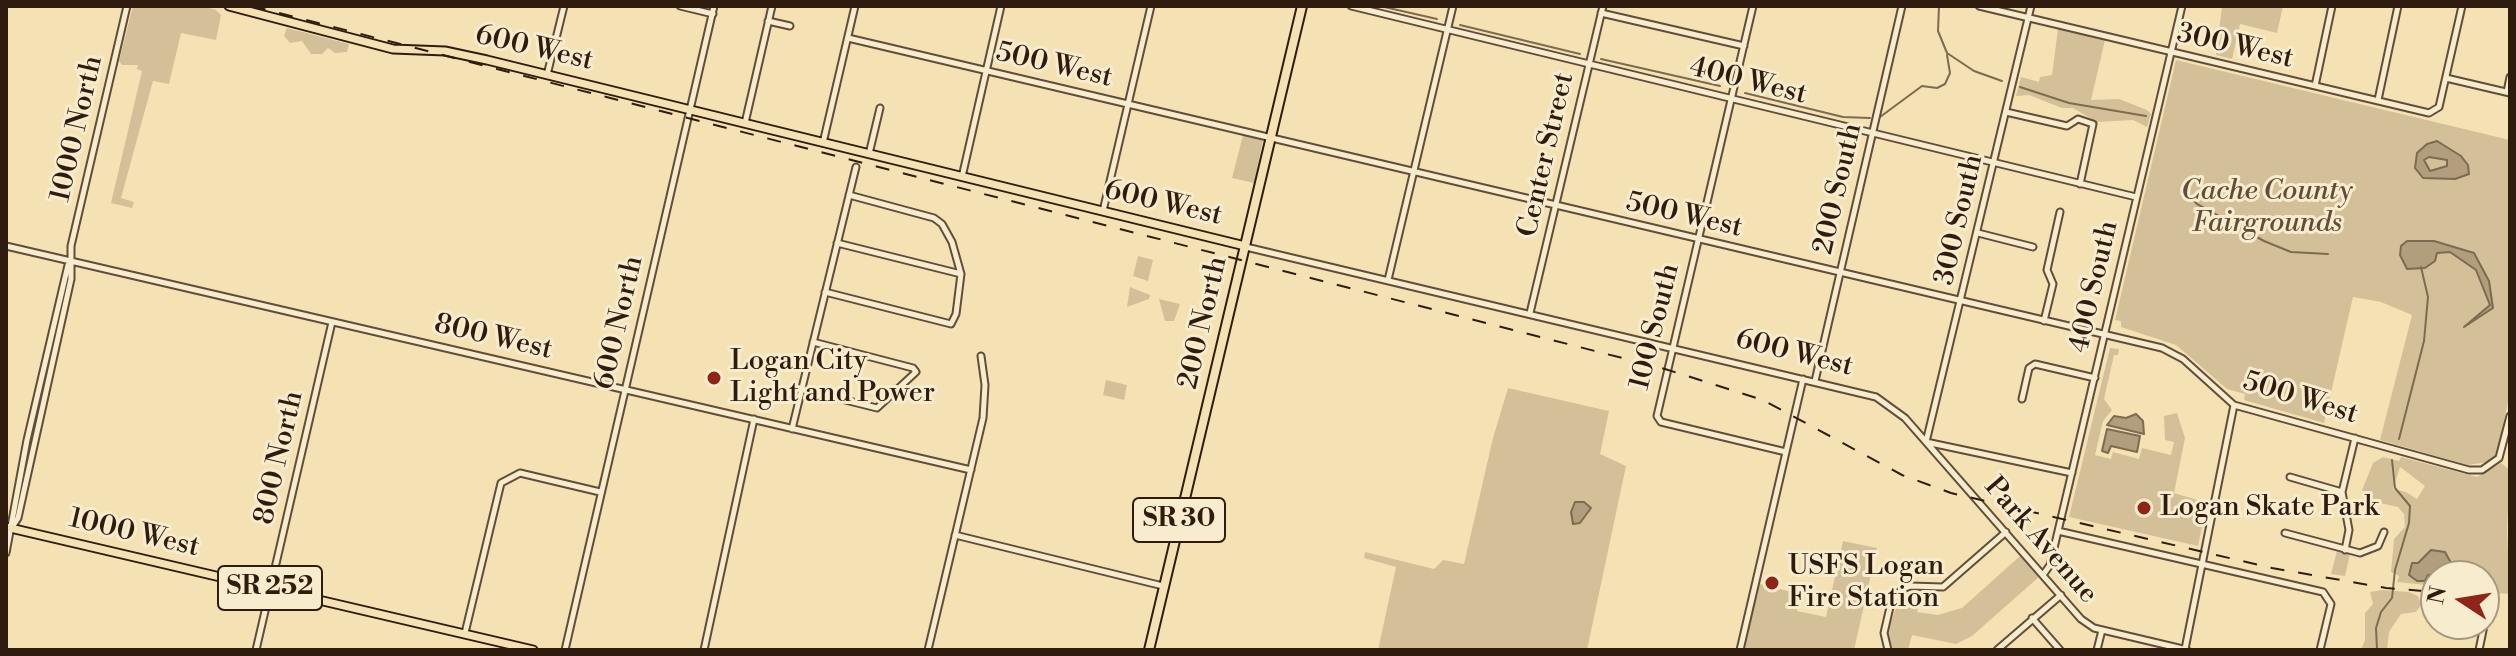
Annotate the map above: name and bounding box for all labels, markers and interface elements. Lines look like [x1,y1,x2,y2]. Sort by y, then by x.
street label: 300 West [2173,17,2297,77]
street label: 600 West [472,19,596,79]
street label: 500 West [993,36,1115,96]
street label: 400 West [1686,51,1810,113]
street label: 1000 North [45,53,111,205]
street label: Center Street [1512,69,1582,241]
street label: 200 South [1808,120,1870,258]
street label: 300 South [1929,151,1991,289]
street label: 600 West [1101,174,1225,234]
park label: Cache County Fairgrounds [2181,175,2353,241]
street label: 500 West [1623,186,1745,246]
street label: 400 South [2064,218,2126,356]
street label: 600 North [588,253,652,393]
street label: 200 North [1172,253,1236,393]
street label: 100 South [1624,260,1688,394]
street label: 800 West [431,308,555,368]
street label: 600 West [1732,323,1856,385]
place label: Logan City Light and Power [730,345,935,411]
street label: 500 West [2238,366,2362,432]
marker: Logan City Light and Power [705,369,723,387]
street label: 800 North [248,388,312,528]
street label: Park Avenue [1976,471,2104,611]
place label: Logan Skate Park [2160,491,2379,525]
road number: SR 30 [1133,498,1225,542]
marker: Logan Skate Park [2135,499,2153,517]
street label: 1000 West [66,503,202,565]
place label: USFS Logan Fire Station [1788,550,1944,616]
north arrow [2420,560,2500,640]
road number: SR 252 [218,566,322,610]
marker: USFS Logan Fire Station [1763,574,1781,592]
text: N [2423,584,2453,607]

